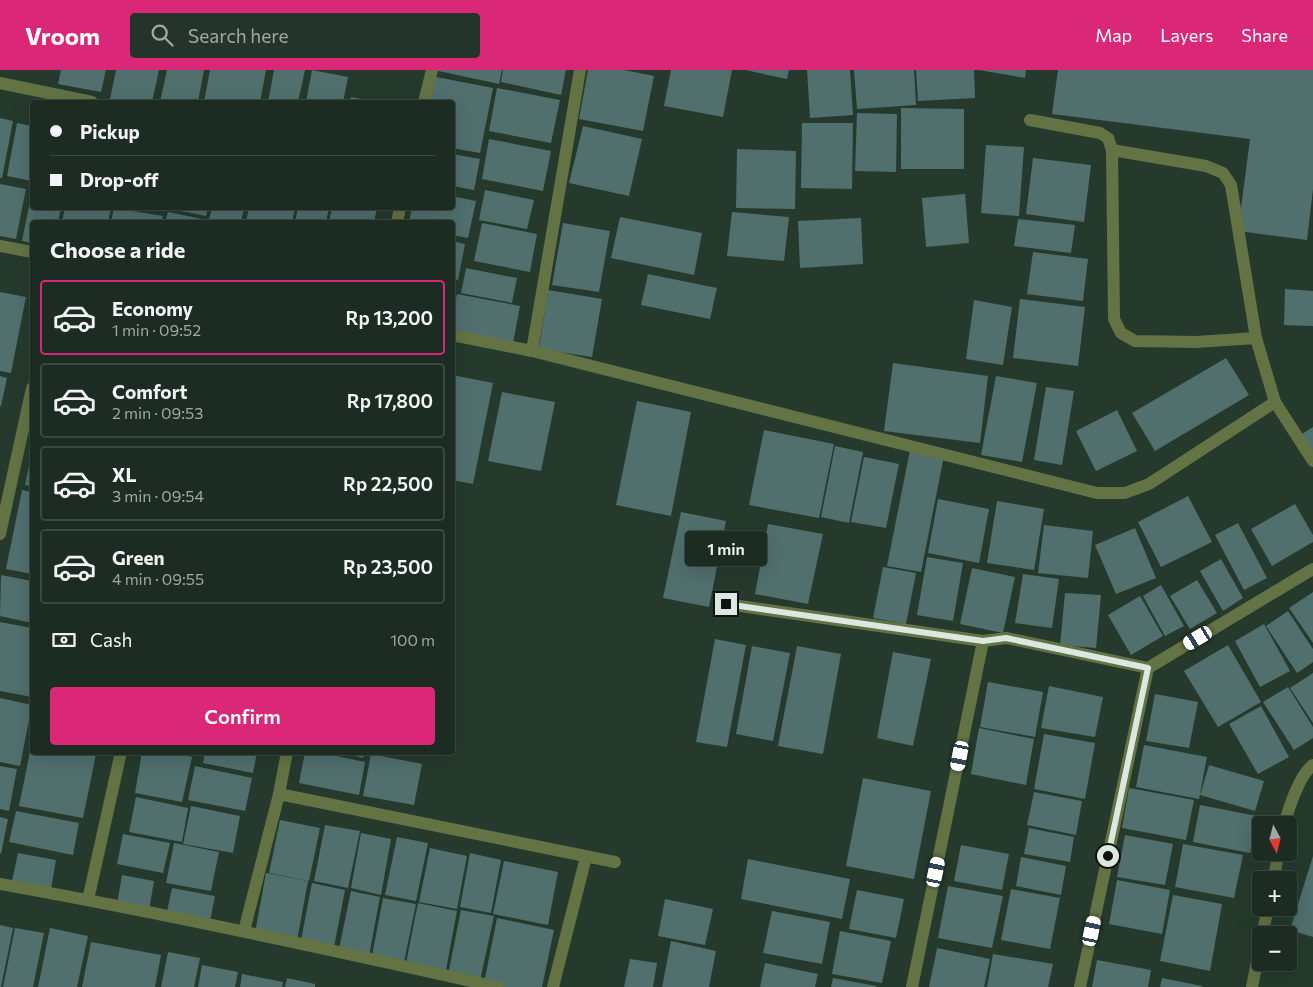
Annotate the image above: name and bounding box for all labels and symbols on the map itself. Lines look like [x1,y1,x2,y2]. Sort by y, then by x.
callout: 1 min [685,532,767,566]
route end [715,593,737,615]
car [1181,624,1214,652]
car [949,740,970,772]
north arrow [1252,816,1298,861]
route start [1097,845,1119,867]
car [925,856,946,888]
car [1081,915,1102,947]

